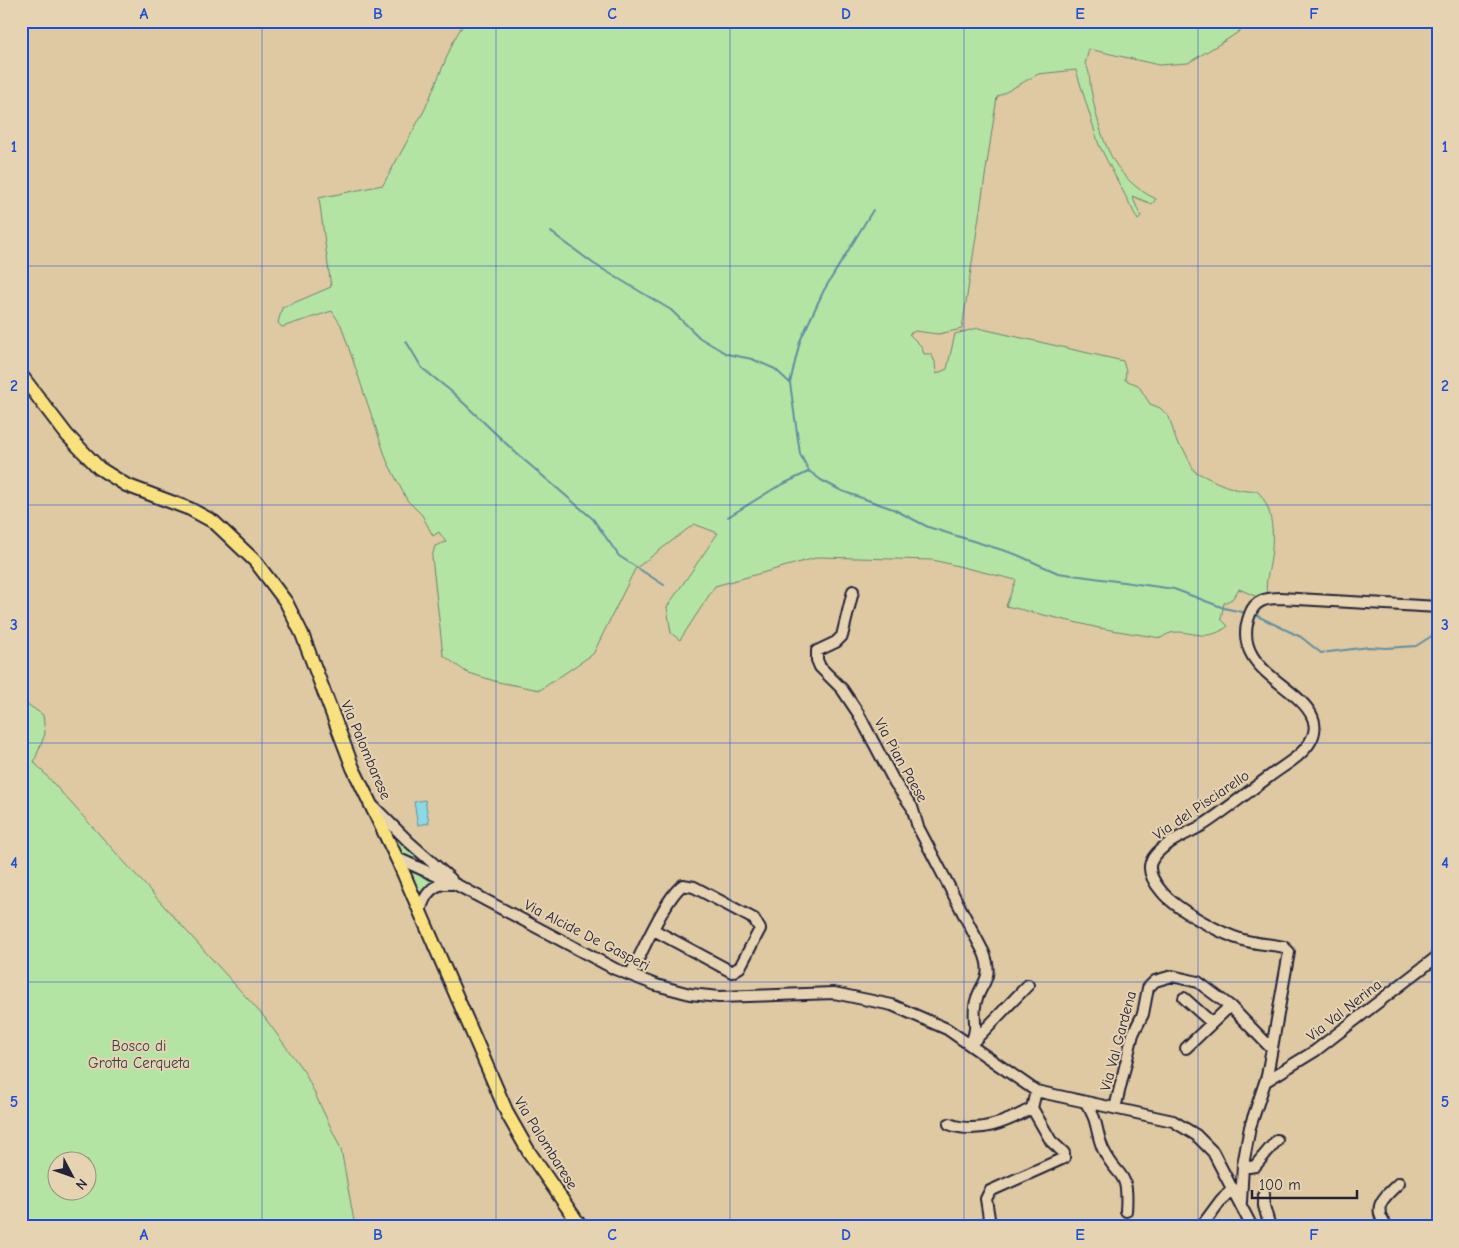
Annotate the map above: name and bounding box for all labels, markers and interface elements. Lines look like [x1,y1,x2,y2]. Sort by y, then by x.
text: A [140,5,149,23]
text: B [373,5,383,23]
text: C [607,5,617,23]
text: D [841,5,851,23]
text: E [1075,5,1085,23]
text: F [1309,5,1319,23]
text: 1 [11,138,17,156]
text: 1 [1442,138,1448,156]
text: 2 [10,377,18,395]
text: 2 [1441,377,1449,395]
text: 3 [10,616,18,634]
text: 3 [1441,616,1449,634]
street label: Via Palombarese [337,698,395,803]
street label: Via Pian Paese [870,715,932,806]
street label: Via del Pisciarello [1150,766,1253,844]
text: 4 [10,854,18,872]
text: 4 [1441,854,1449,872]
street label: Via Alcide De Gasperi [521,895,653,975]
street label: Via Val Nerina [1303,975,1385,1045]
street label: Via Val Gardena [1096,989,1140,1093]
park label: Bosco di Grotta Cerqueta [88,1037,190,1072]
text: 5 [10,1093,18,1111]
street label: Via Palombarese [510,1093,582,1193]
text: 5 [1441,1093,1449,1111]
north arrow [48,1150,98,1200]
scale bar [1252,1168,1356,1200]
text: N [72,1175,91,1193]
text: 100 m [1259,1176,1301,1194]
text: A [140,1226,149,1244]
text: B [373,1226,383,1244]
text: C [607,1226,617,1244]
text: D [841,1226,851,1244]
text: E [1075,1226,1085,1244]
text: F [1309,1226,1319,1244]

